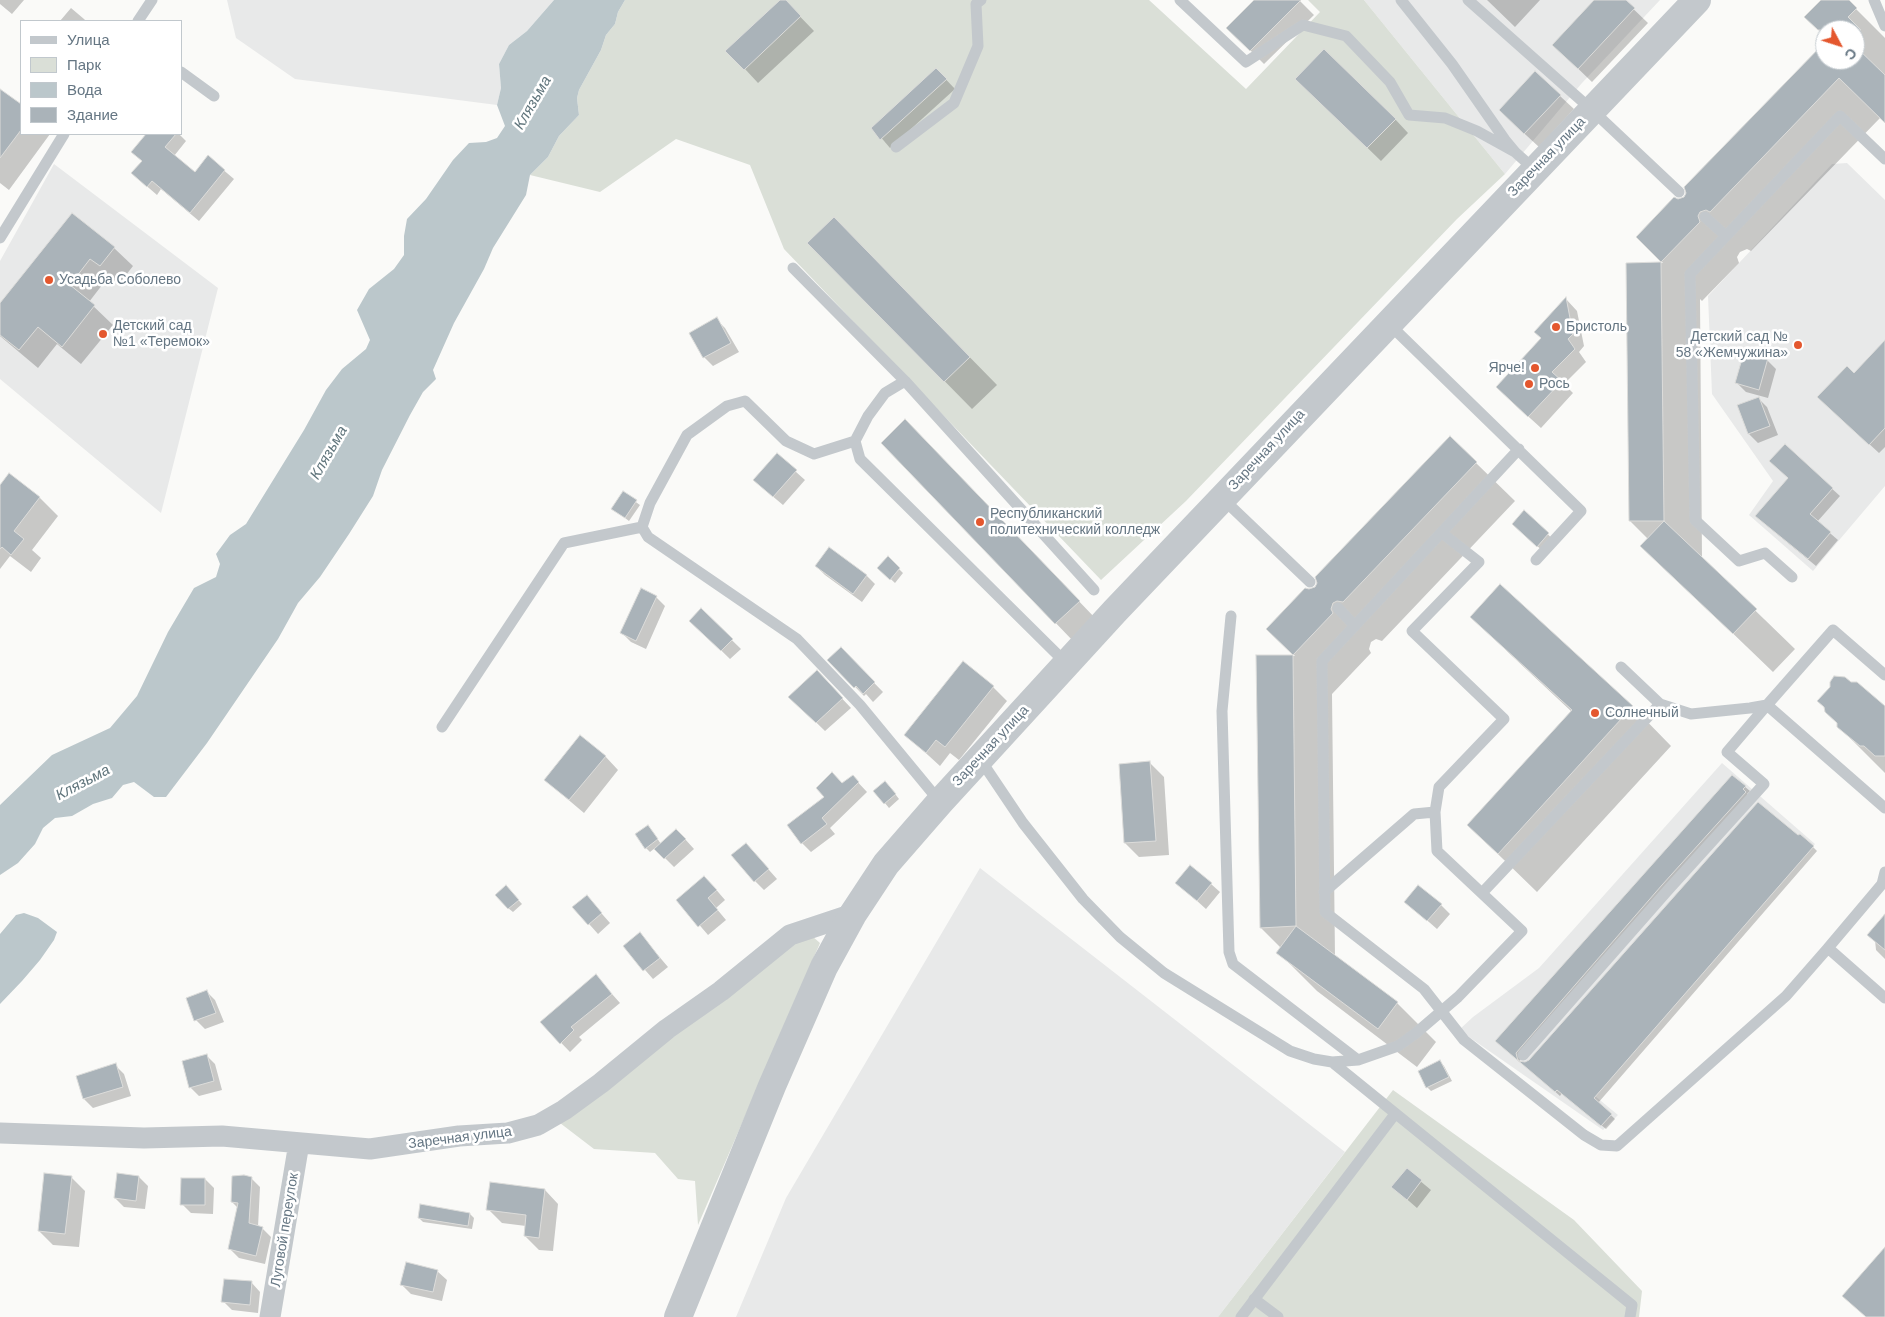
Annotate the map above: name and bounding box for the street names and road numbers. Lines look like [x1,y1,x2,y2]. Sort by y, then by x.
street label: Заречная улица [1505,114,1589,200]
street label: Заречная улица [1225,406,1309,494]
street label: Заречная улица [949,702,1033,790]
street label: Заречная улица [407,1123,513,1153]
street label: Луговой переулок [268,1172,302,1288]

